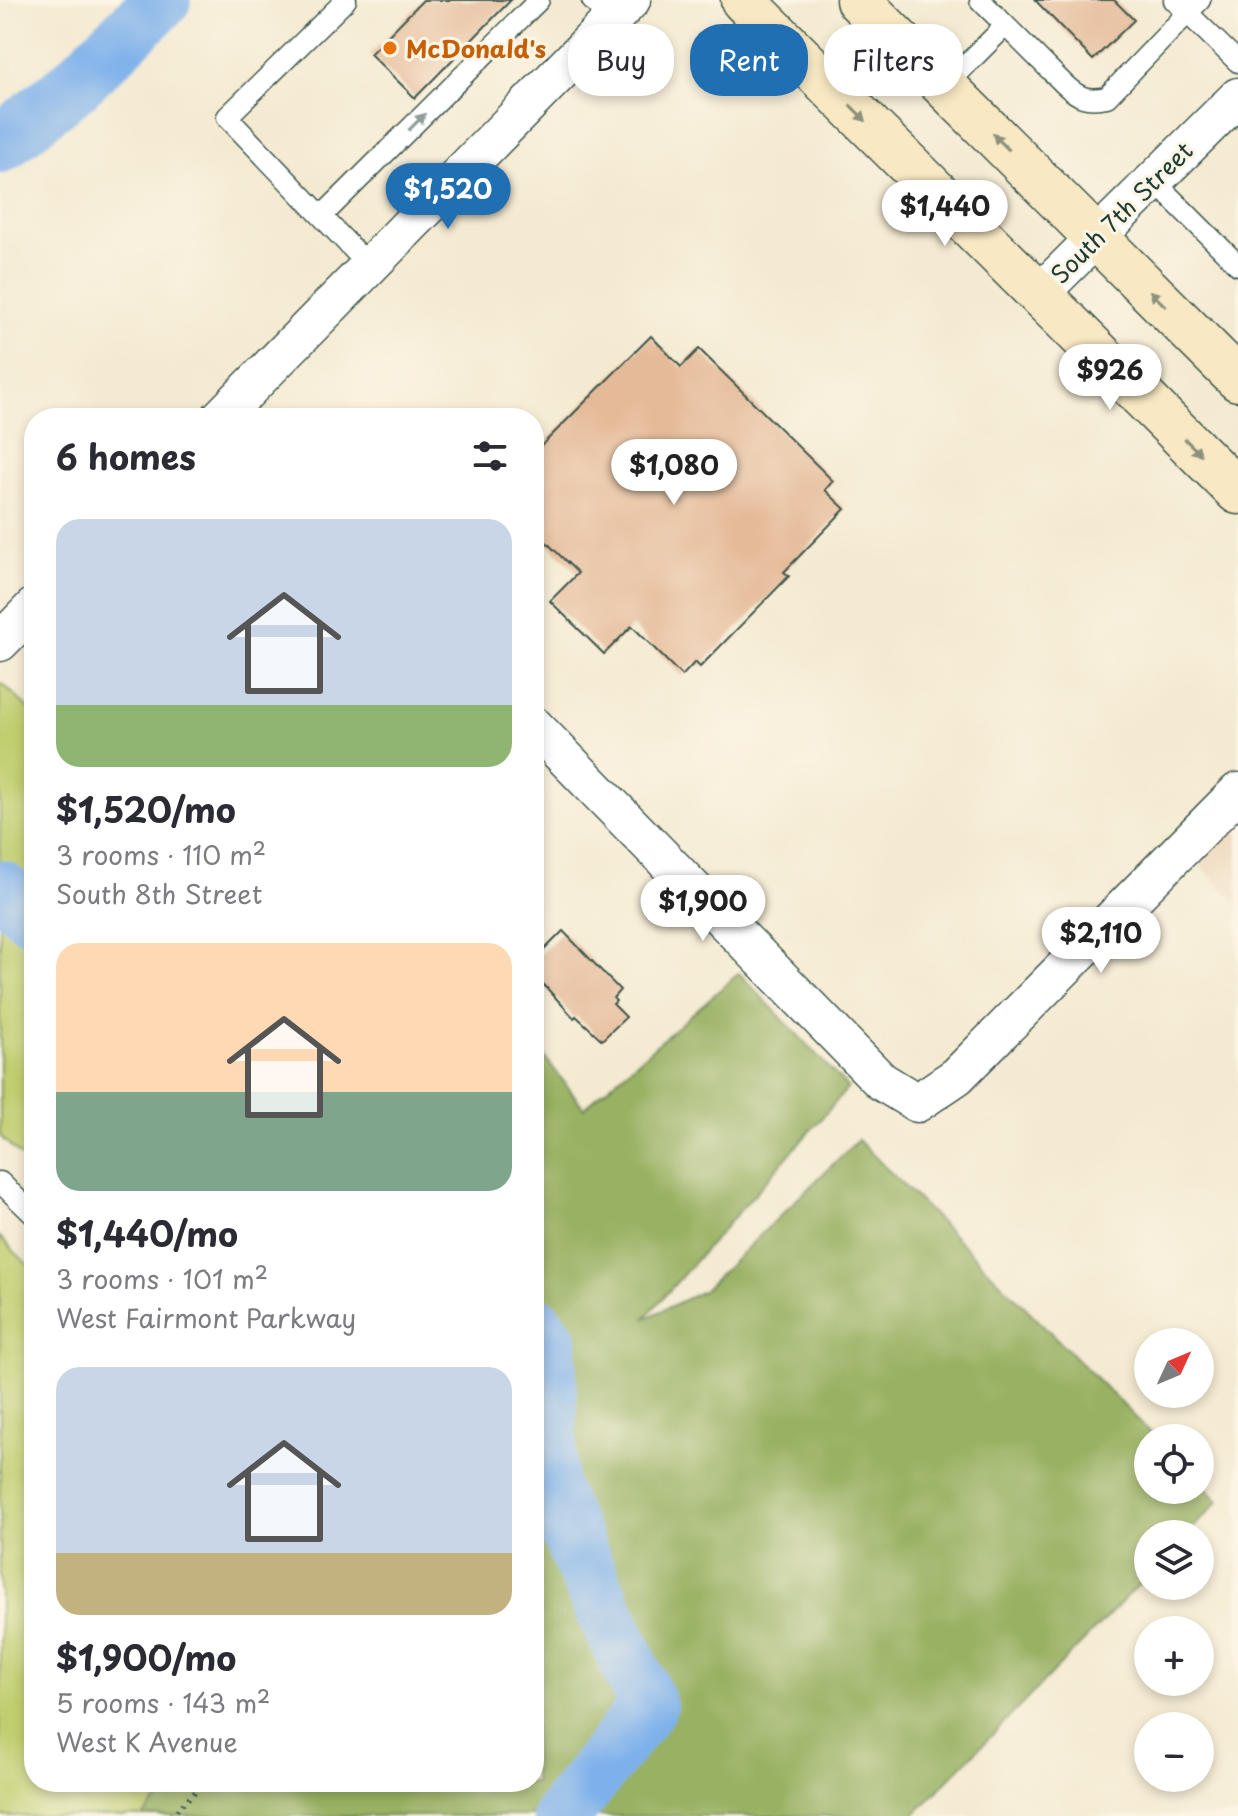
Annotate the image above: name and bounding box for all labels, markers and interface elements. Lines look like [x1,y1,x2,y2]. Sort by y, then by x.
chip: Buy [568,24,674,96]
chip: Rent [690,24,808,96]
chip: Filters [824,24,963,96]
place label: McDonald's [406,30,546,66]
marker: McDonald's [381,39,399,57]
one-way arrow [849,104,868,123]
one-way arrow [407,113,426,132]
one-way arrow [992,133,1011,152]
street label: South 7th Street [1042,133,1200,291]
pin: $1,520 [383,163,513,231]
text: $1,520 [404,169,492,208]
pin: $1,440 [880,180,1010,248]
text: $1,440 [900,186,990,225]
one-way arrow [1149,290,1168,309]
pin: $926 [1063,344,1157,412]
text: $926 [1077,350,1143,389]
text: 6 homes [56,430,196,482]
icon: filters [468,434,512,478]
one-way arrow [1183,437,1202,456]
pin: $1,080 [609,439,739,507]
text: $1,080 [629,445,719,484]
icon: home [212,571,356,715]
text: $1,520/mo [56,783,236,835]
text: 3 rooms · 110 m² [56,835,266,874]
text: South 8th Street [56,874,262,913]
pin: $1,900 [638,875,768,943]
text: $1,900 [659,881,748,920]
pin: $2,110 [1036,907,1166,975]
text: $2,110 [1060,913,1142,952]
icon: home [212,995,356,1139]
text: $1,440/mo [56,1207,238,1259]
text: 3 rooms · 101 m² [56,1259,268,1298]
text: West Fairmont Parkway [56,1298,356,1337]
north arrow [1134,1328,1214,1408]
map controls [1134,1328,1214,1792]
icon: home [212,1419,356,1563]
button: locate [1134,1424,1214,1504]
button: layers [1134,1520,1214,1600]
button: + [1134,1616,1214,1696]
text: $1,900/mo [56,1631,236,1683]
text: 5 rooms · 143 m² [56,1683,271,1722]
button: − [1134,1712,1214,1792]
text: West K Avenue [56,1722,238,1761]

